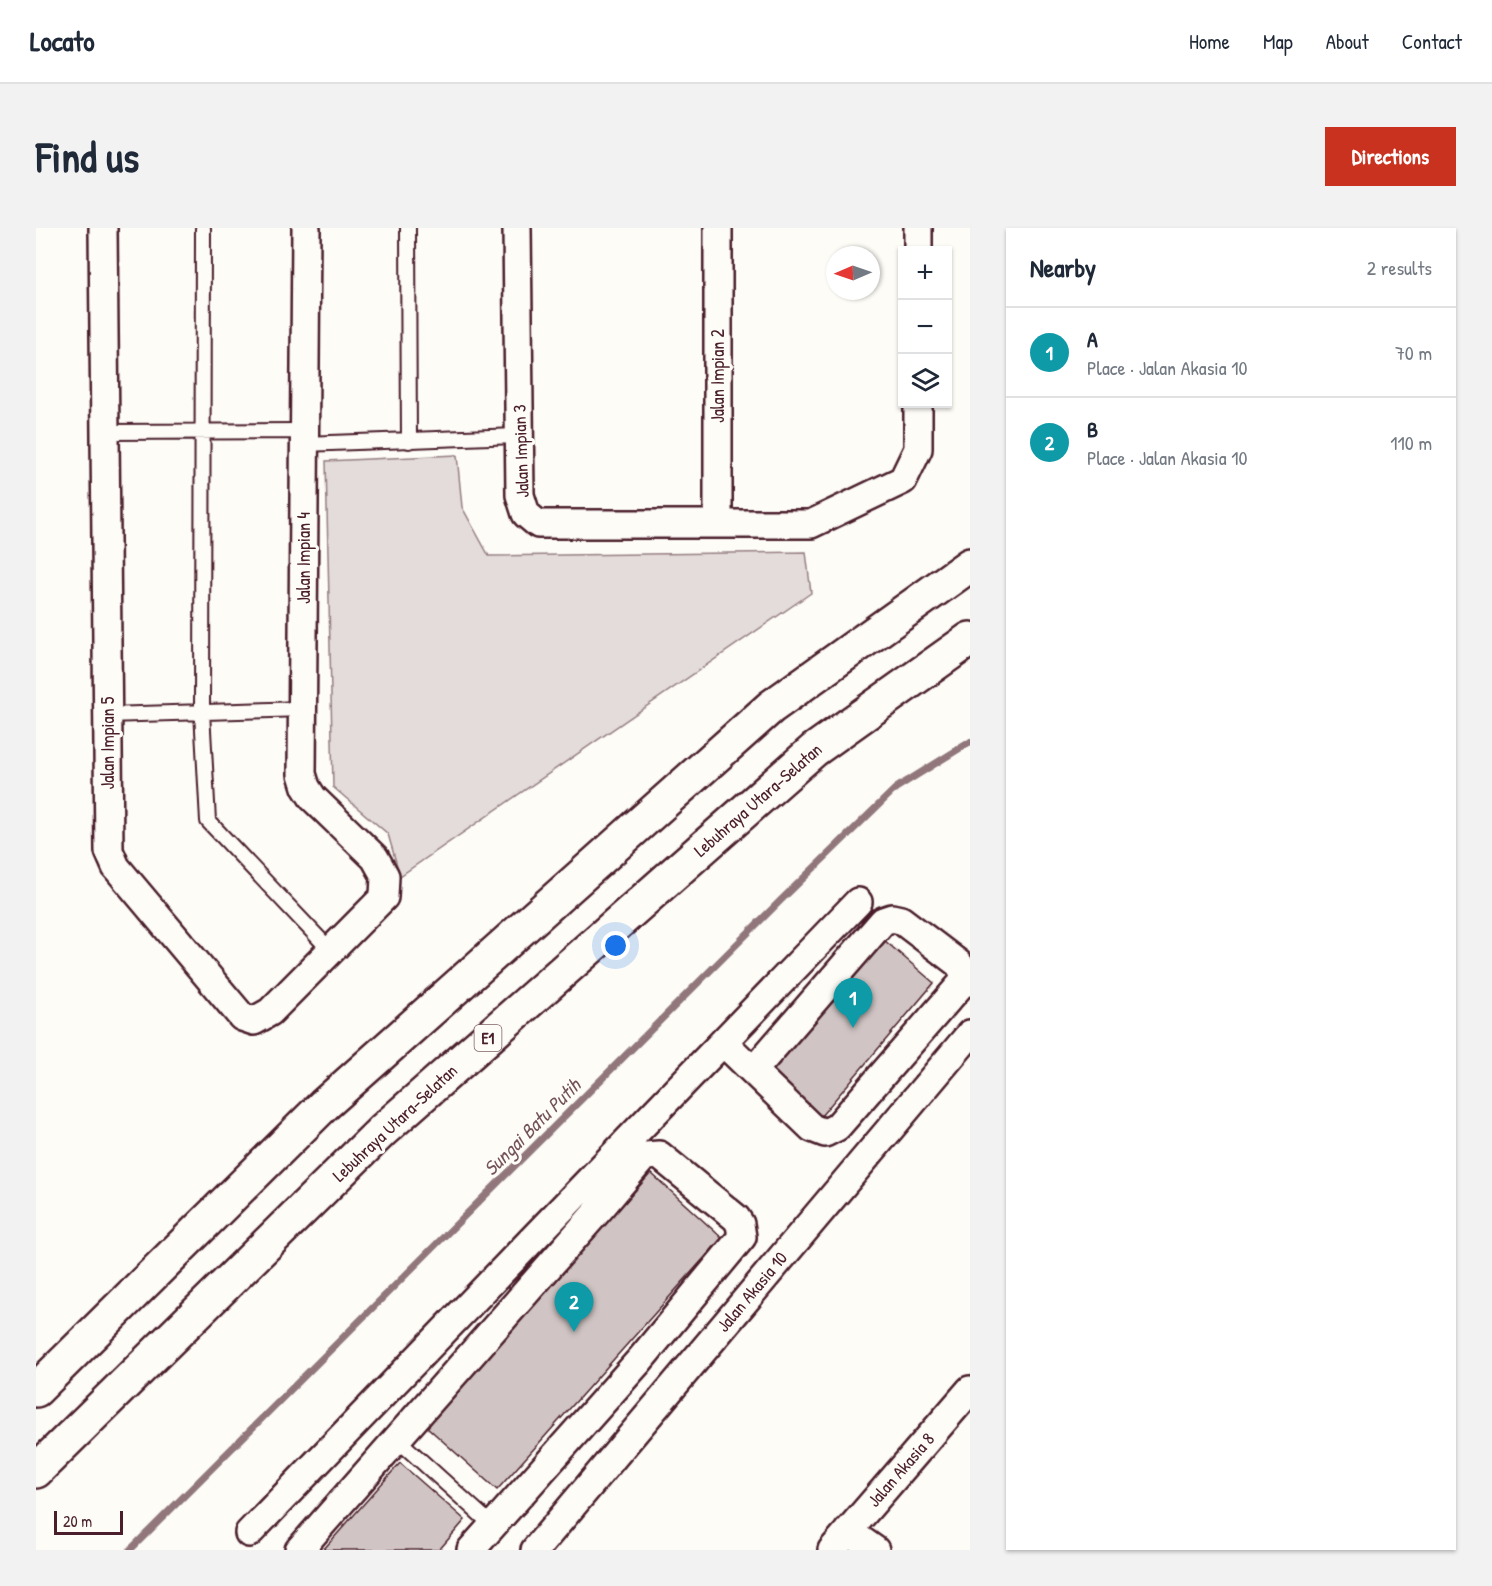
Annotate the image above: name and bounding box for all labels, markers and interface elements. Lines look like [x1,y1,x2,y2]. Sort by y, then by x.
text: Locato [30,22,94,60]
text: Home [1189,27,1230,56]
text: Map [1263,27,1293,56]
text: About [1326,27,1369,56]
text: Contact [1402,27,1462,56]
button: Directions [1325,127,1456,186]
text: Find us [36,128,139,185]
north arrow [826,246,880,300]
map controls [898,246,952,408]
button: + [898,246,952,300]
text: Nearby [1030,250,1096,285]
text: 2 results [1367,254,1432,281]
button: − [898,300,952,354]
text: A [1087,324,1098,354]
street label: Jalan Impian 2 [705,329,730,423]
text: 1 [1046,339,1053,366]
text: 70 m [1395,339,1432,366]
button: layers [898,354,952,408]
text: Place · Jalan Akasia 10 [1087,354,1247,381]
street label: Jalan Impian 3 [506,404,535,498]
text: B [1087,414,1098,444]
text: 2 [1045,429,1054,456]
text: 110 m [1390,429,1432,456]
text: Place · Jalan Akasia 10 [1087,444,1247,471]
street label: Jalan Impian 4 [291,512,316,604]
street label: Jalan Impian 5 [95,696,120,790]
street label: Lebuhraya Utara–Selatan [688,737,827,862]
your location [601,931,630,960]
pin: 1 [834,978,872,1028]
road number: E1 [474,1025,502,1051]
street label: Lebuhraya Utara–Selatan [327,1058,462,1187]
water label: Sungai Batu Putih [477,1071,588,1182]
street label: Jalan Akasia 10 [711,1246,793,1337]
pin: 2 [554,1282,594,1332]
street label: Jalan Akasia 8 [861,1427,940,1512]
scale bar [54,1508,123,1536]
text: 20 m [63,1510,92,1532]

